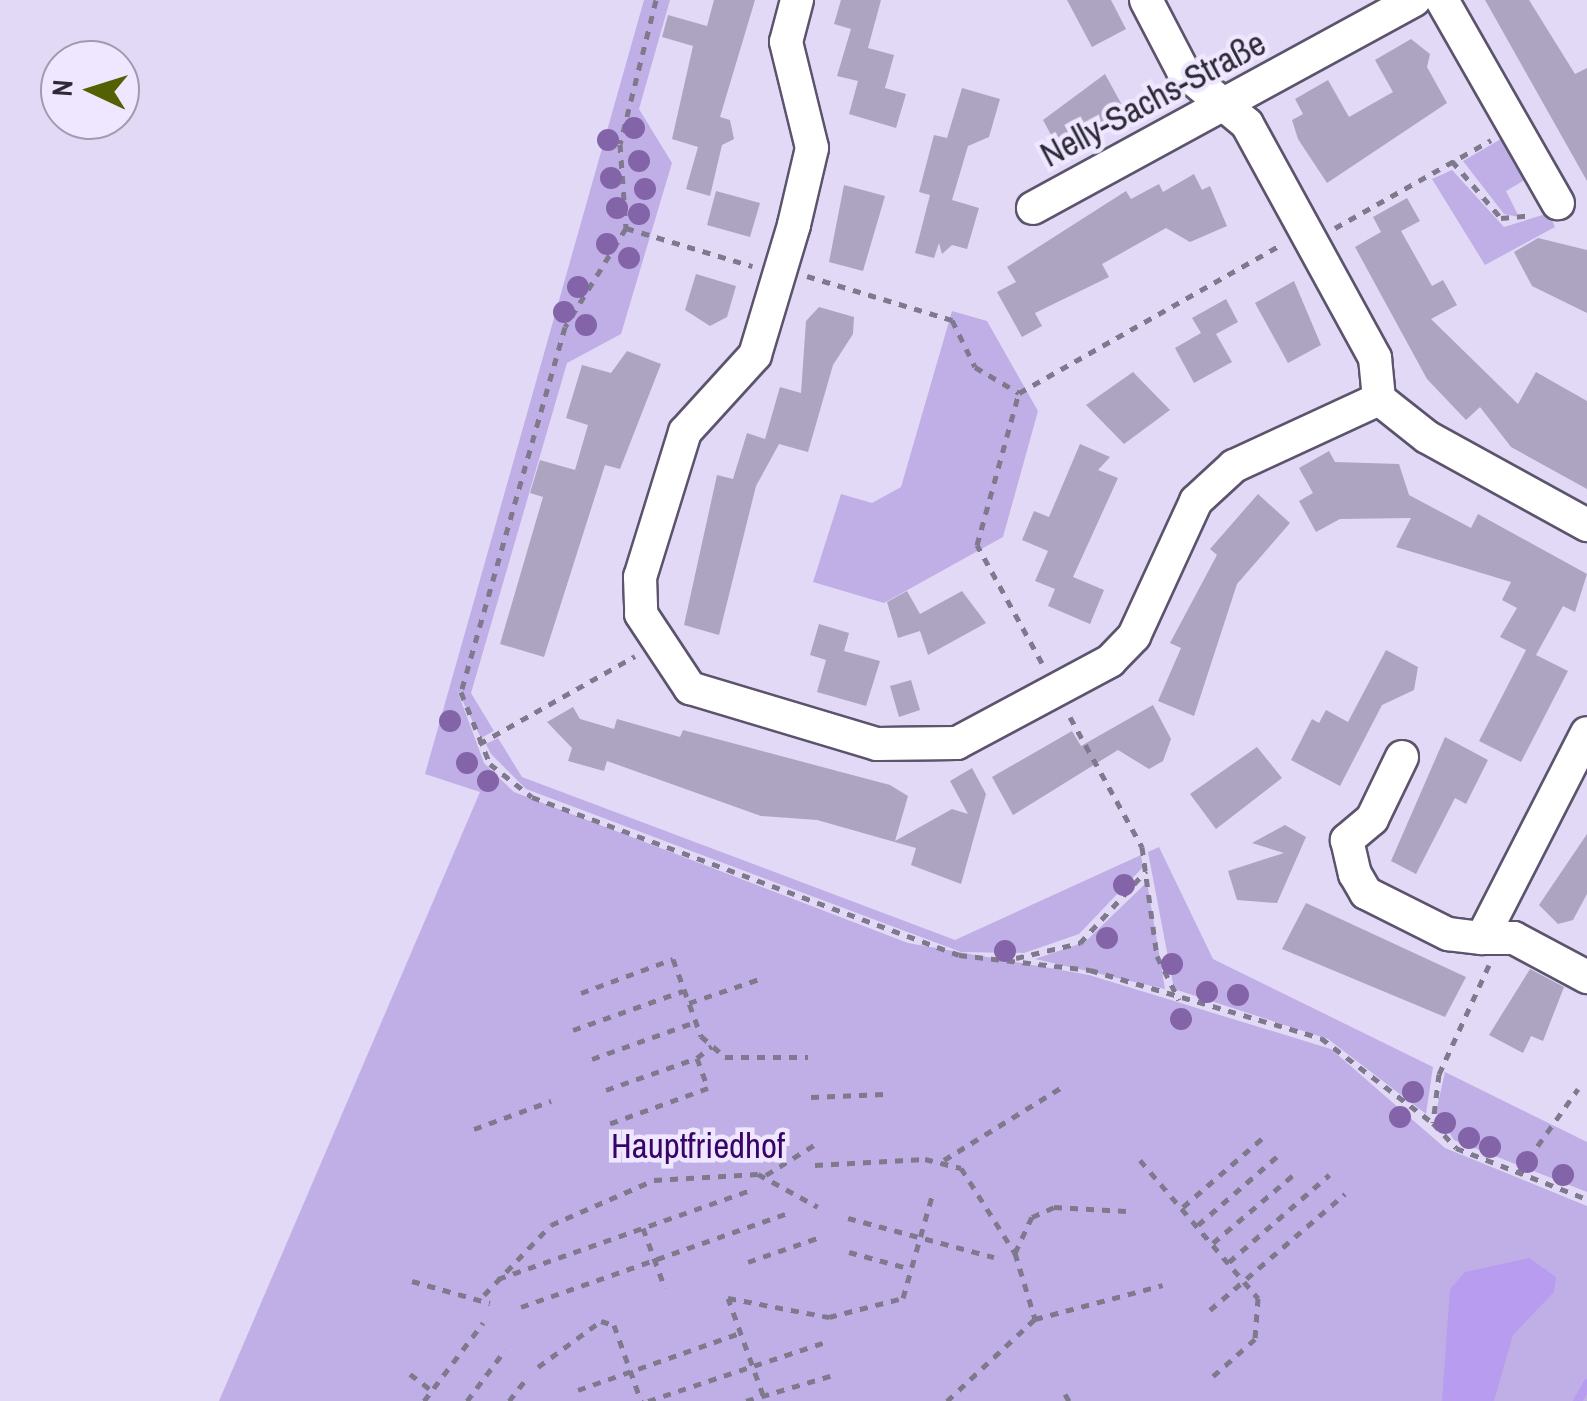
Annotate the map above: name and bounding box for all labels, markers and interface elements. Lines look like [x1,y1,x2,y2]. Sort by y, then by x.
street label: Nelly-Sachs-Straße [1033,22,1273,176]
north arrow [40,40,140,140]
text: N [43,78,82,98]
park label: Hauptfriedhof [611,1125,785,1167]

